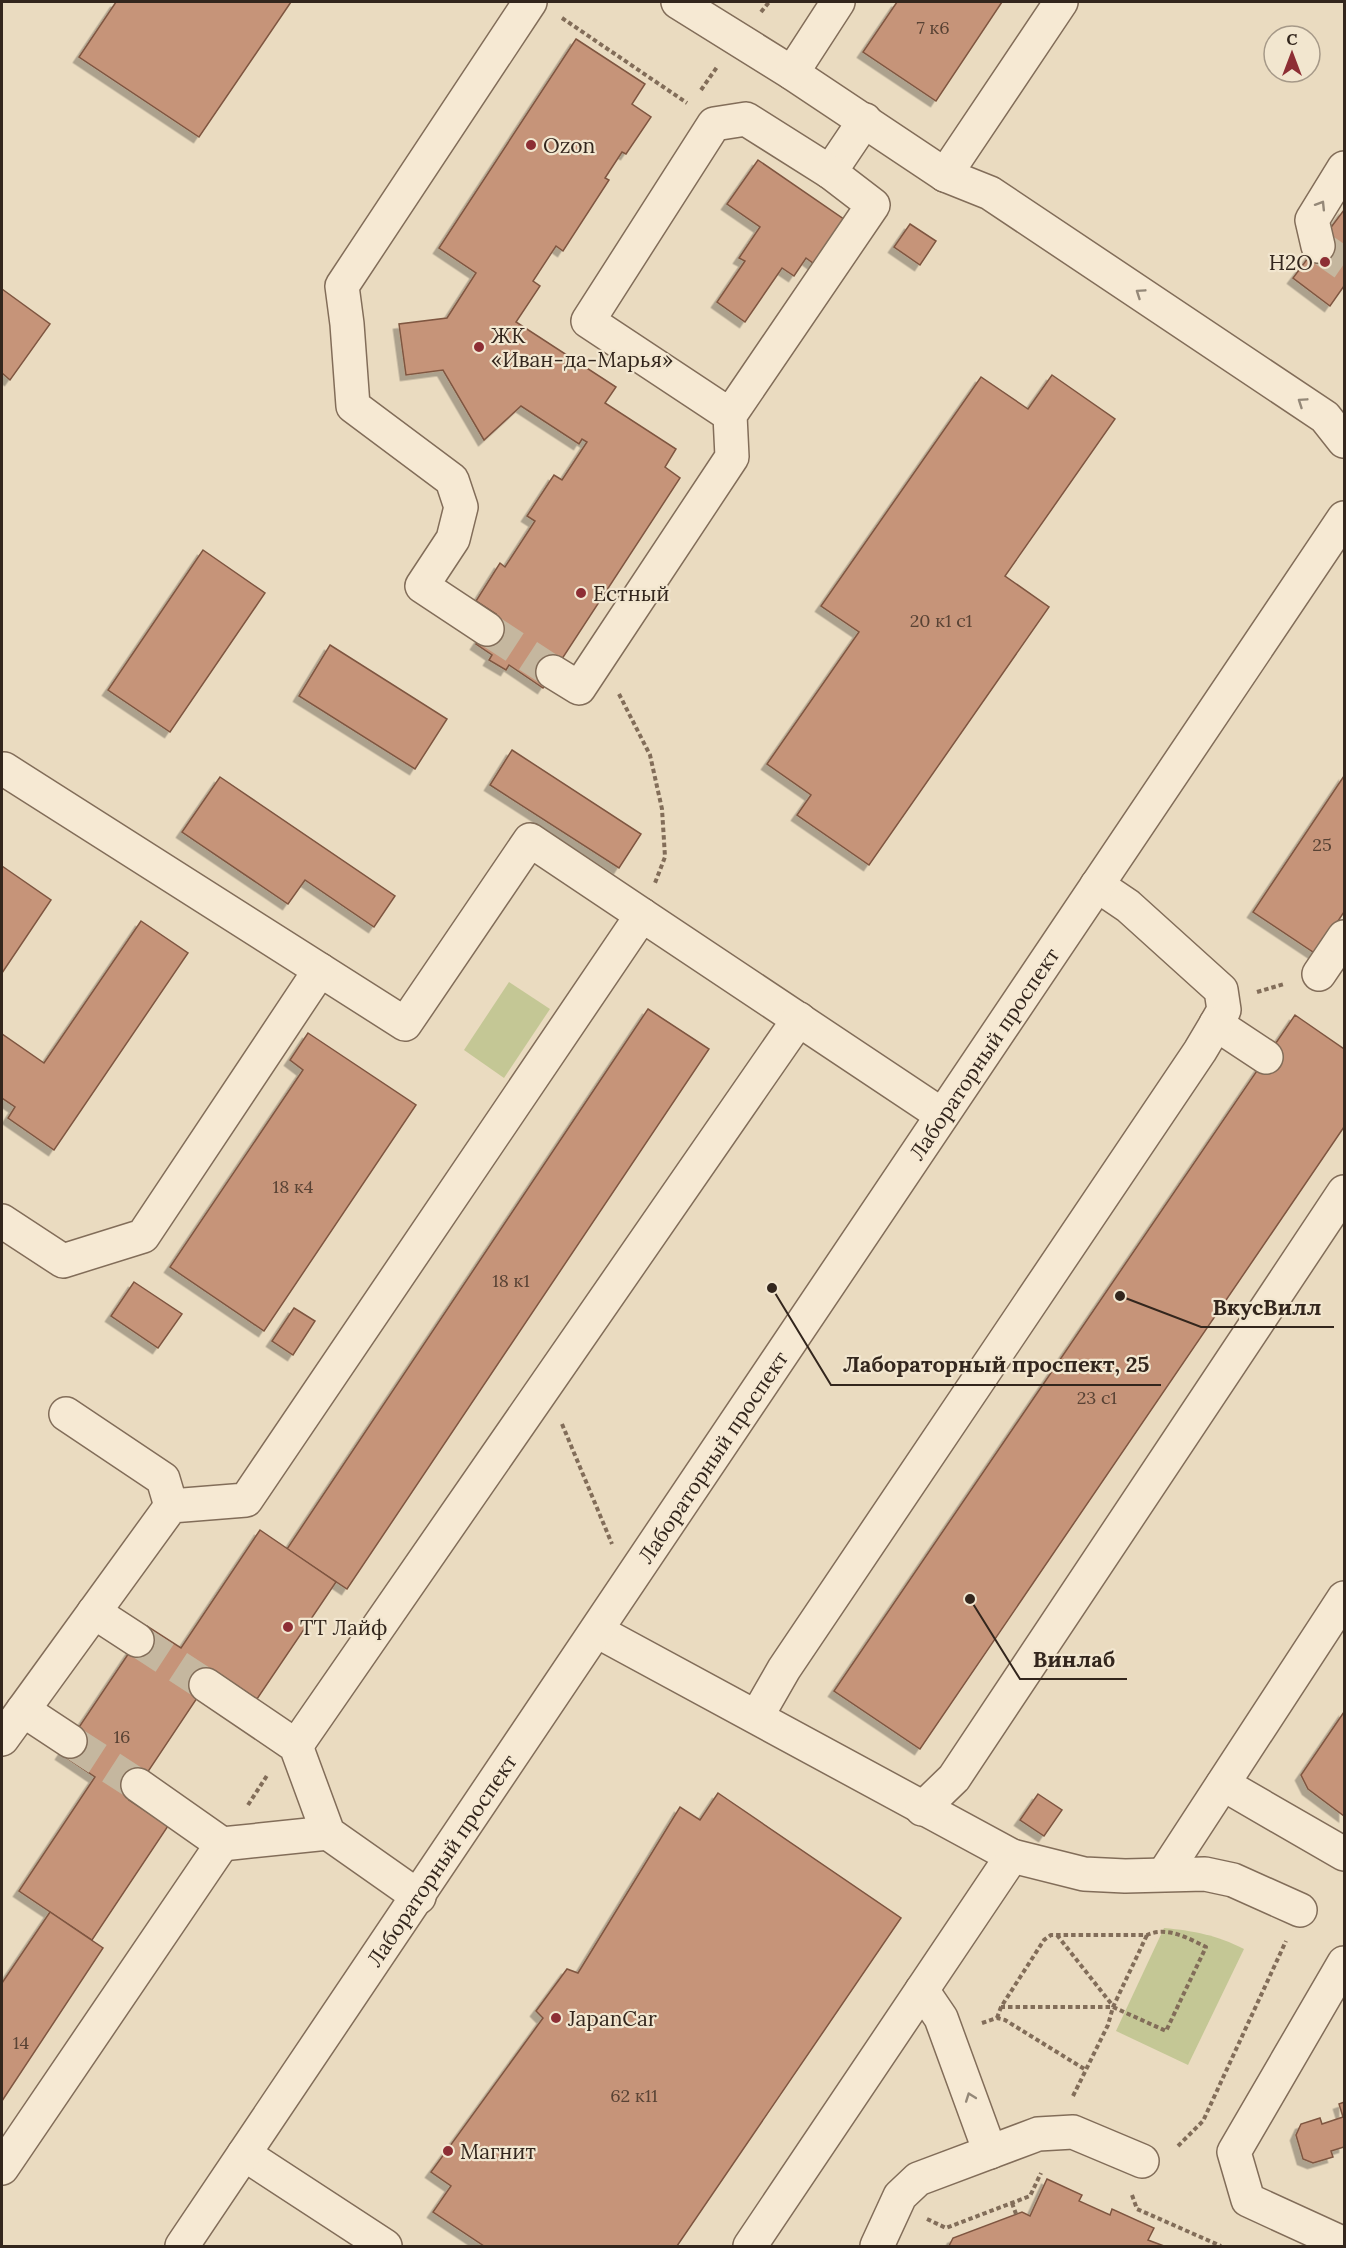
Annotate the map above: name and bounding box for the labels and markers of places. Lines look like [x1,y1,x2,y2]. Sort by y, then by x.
place label: Ozon [543,132,596,159]
marker: Ozon [524,138,538,152]
place label: H2O [1269,249,1313,276]
marker: H2O [1318,255,1332,269]
place label: ЖК «Иван-да-Марья» [491,322,673,373]
marker: ЖК «Иван-да-Марья» [472,340,486,354]
place label: Естный [593,580,669,607]
marker: Естный [574,586,588,600]
callout: ВкусВилл [1201,1287,1334,1327]
callout: Лабораторный проспект, 25 [831,1345,1161,1385]
place label: ТТ Лайф [300,1614,387,1641]
marker: ТТ Лайф [281,1620,295,1634]
callout: Винлаб [1020,1639,1127,1679]
place label: JapanCar [567,2005,657,2032]
marker: JapanCar [549,2011,563,2025]
place label: Магнит [460,2138,536,2165]
marker: Магнит [441,2144,455,2158]

